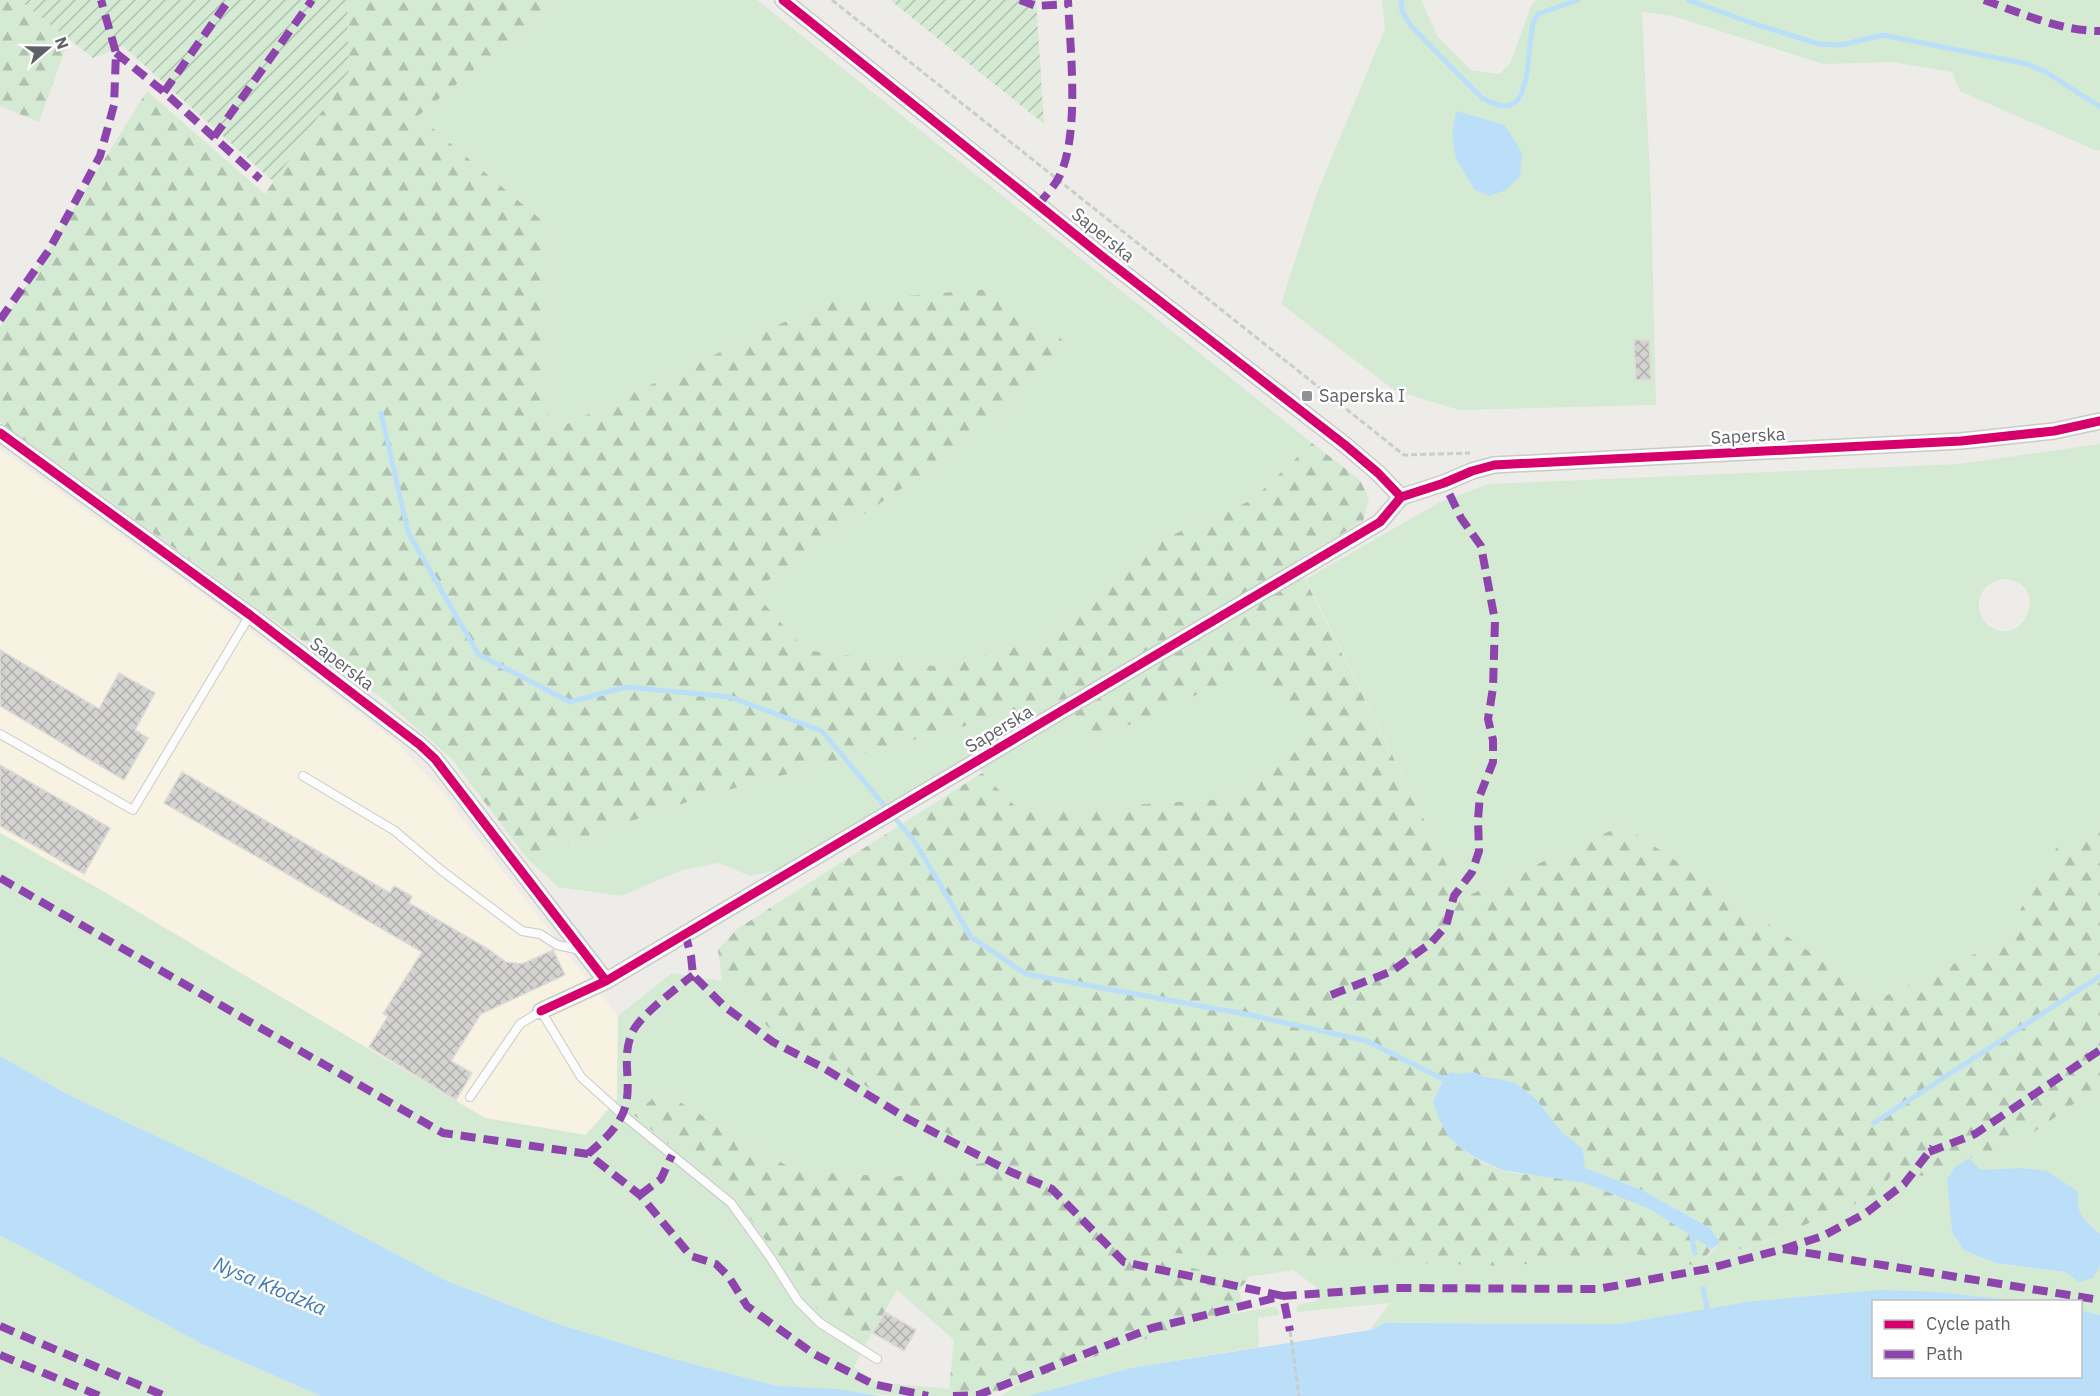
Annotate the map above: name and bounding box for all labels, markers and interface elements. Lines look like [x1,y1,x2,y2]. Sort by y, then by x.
north arrow [18,18,78,78]
text: N [51,34,73,52]
street label: Saperska [1067,202,1140,267]
place label: Saperska I [1319,384,1405,407]
marker: Saperska I [1300,389,1314,403]
street label: Saperska [1710,422,1786,449]
street label: Saperska [306,632,379,696]
street label: Saperska [961,699,1037,758]
water label: Nysa Kłodzka [210,1250,331,1321]
legend [1872,1300,2082,1378]
text: Cycle path [1926,1312,2011,1335]
text: Path [1926,1342,1963,1365]

